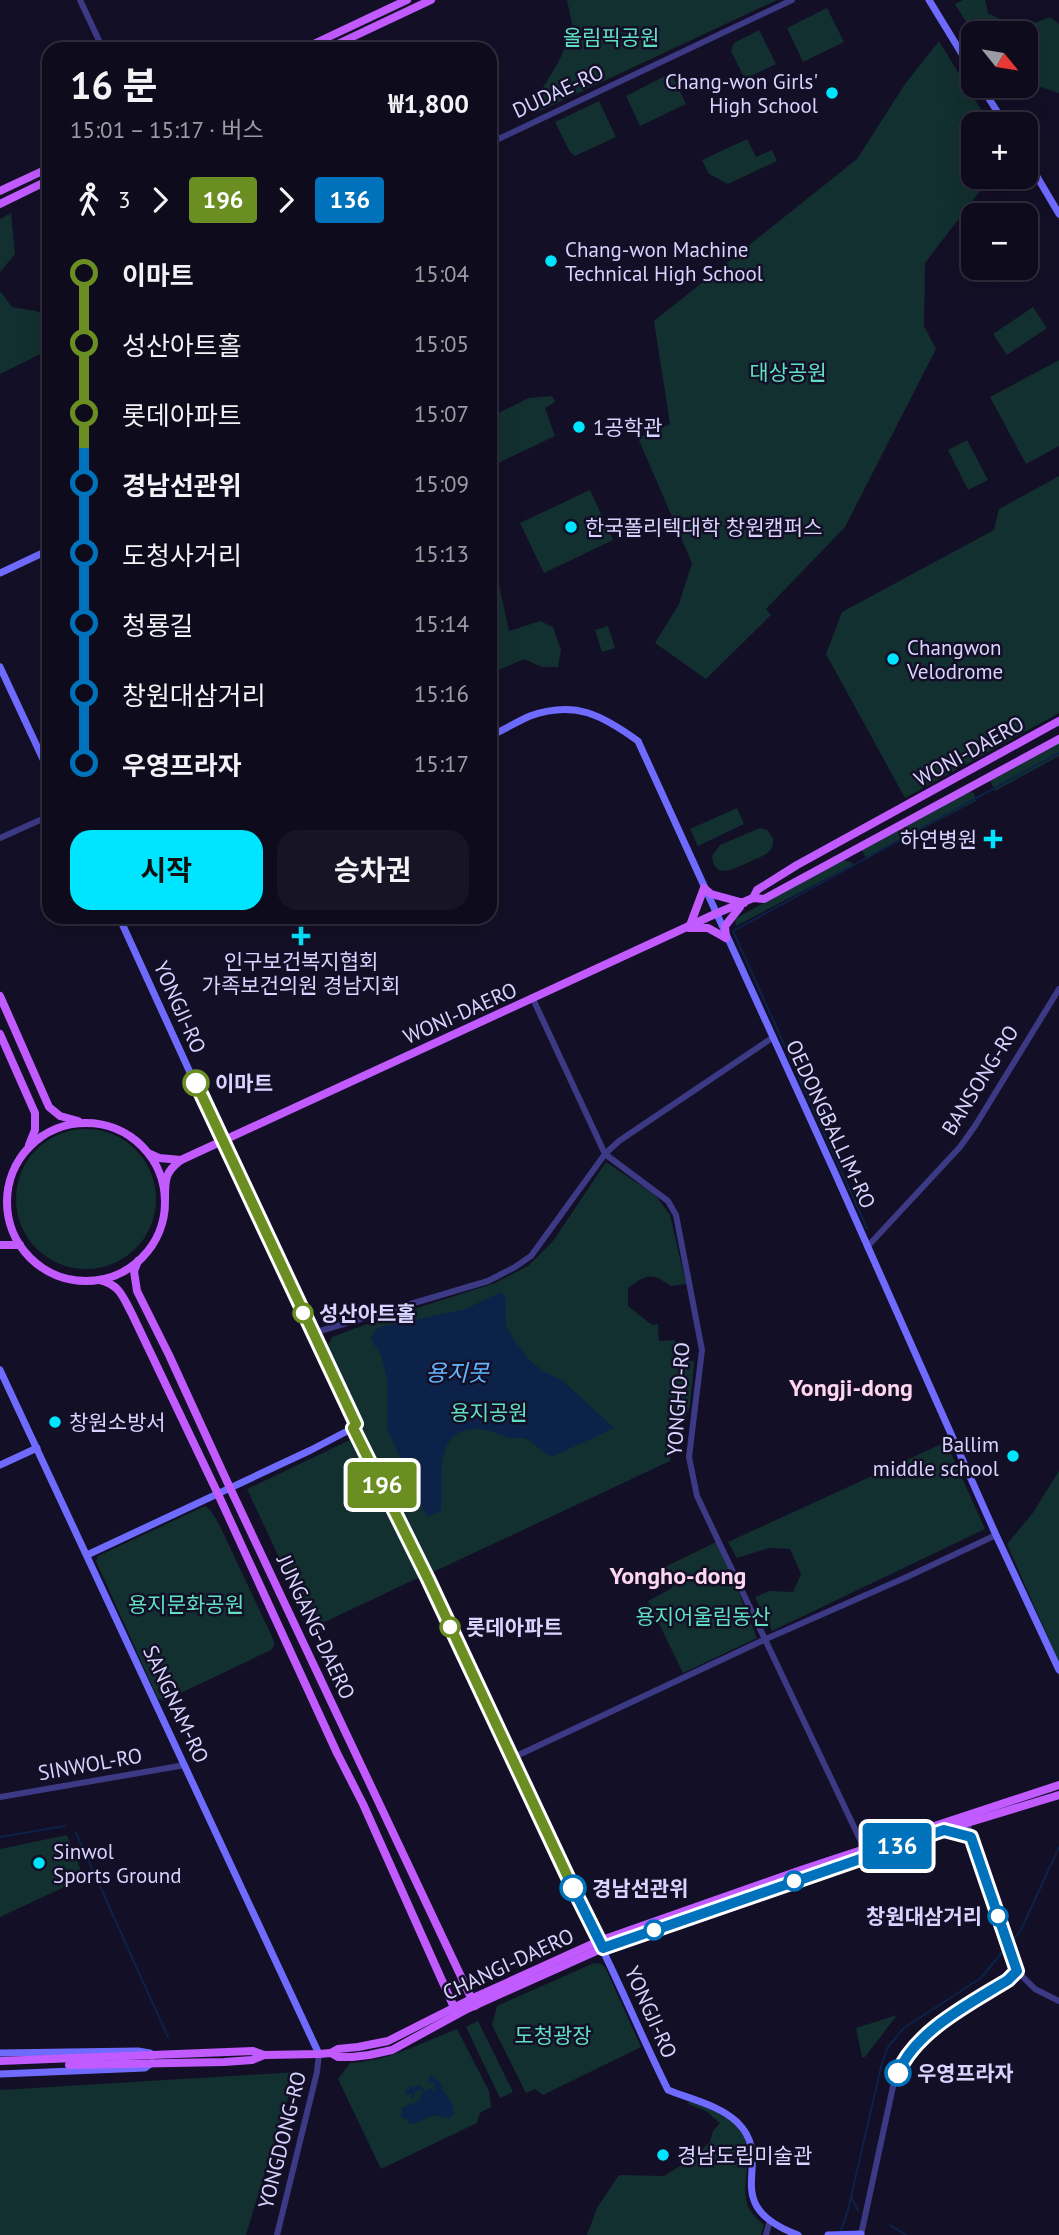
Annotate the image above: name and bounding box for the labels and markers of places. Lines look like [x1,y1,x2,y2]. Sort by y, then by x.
place label: Chang-won Girls' High School [665,68,818,119]
marker: Chang-won Girls' High School [824,85,840,101]
place label: Chang-won Machine Technical High School [565,236,763,287]
marker: Chang-won Machine Technical High School [543,253,559,269]
place label: 1공학관 [593,414,662,441]
marker: 1공학관 [571,419,587,435]
place label: 한국폴리텍대학 창원캠퍼스 [585,514,822,541]
marker: 한국폴리텍대학 창원캠퍼스 [563,519,579,535]
place label: Changwon Velodrome [906,634,1003,685]
marker: Changwon Velodrome [885,651,901,667]
place label: 하연병원 [900,826,977,853]
marker: 하연병원 [983,829,1003,849]
marker: 인구보건복지협회 가족보건의원 경남지회 [291,926,311,946]
place label: 인구보건복지협회 가족보건의원 경남지회 [202,948,400,999]
marker: 이마트 [183,1070,209,1096]
place label: 이마트 [215,1070,273,1097]
place label: 성산아트홀 [319,1300,416,1327]
marker: 성산아트홀 [293,1303,313,1323]
place label: 창원소방서 [69,1409,166,1436]
marker: 창원소방서 [47,1414,63,1430]
place label: Ballim middle school [873,1431,999,1482]
marker: Ballim middle school [1005,1448,1021,1464]
place label: 롯데아파트 [466,1614,563,1641]
marker: 롯데아파트 [440,1617,460,1637]
place label: Sinwol Sports Ground [53,1838,181,1889]
marker: Sinwol Sports Ground [31,1855,47,1871]
unlabelled marker [784,1871,804,1891]
marker: 경남선관위 [560,1875,586,1901]
place label: 경남선관위 [592,1875,689,1902]
place label: 창원대삼거리 [866,1903,982,1930]
marker: 창원대삼거리 [988,1906,1008,1926]
unlabelled marker [644,1920,664,1940]
marker: 우영프라자 [885,2060,911,2086]
place label: 우영프라자 [917,2060,1014,2087]
place label: 경남도립미술관 [677,2142,812,2169]
marker: 경남도립미술관 [655,2147,671,2163]

